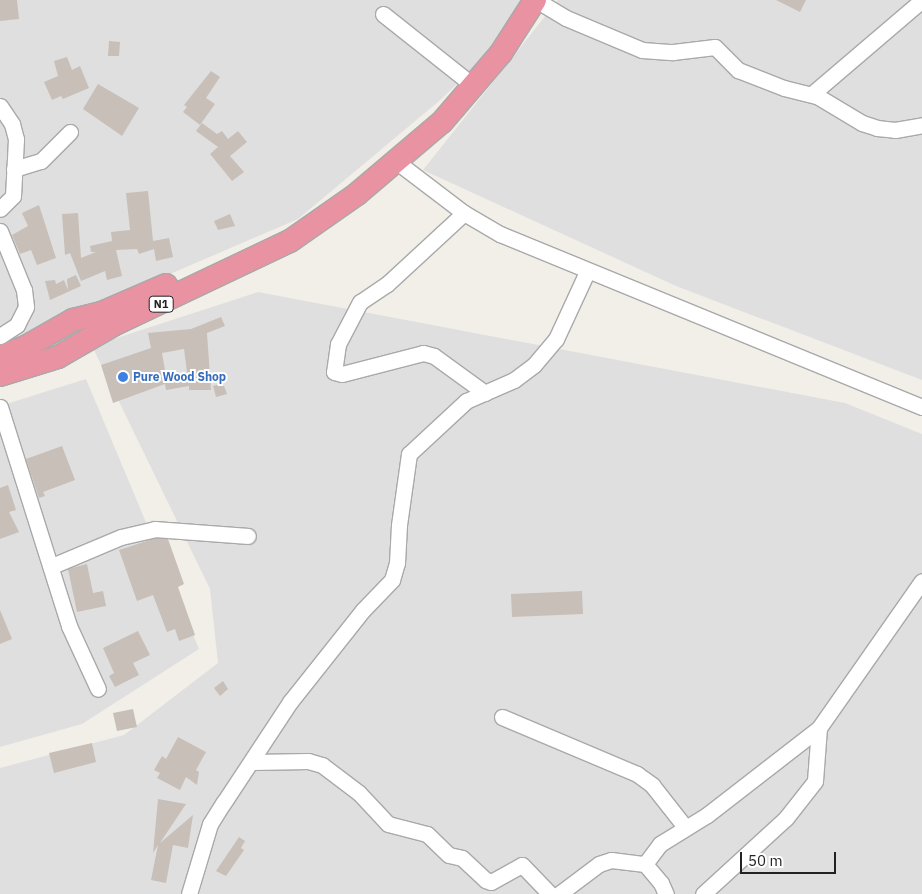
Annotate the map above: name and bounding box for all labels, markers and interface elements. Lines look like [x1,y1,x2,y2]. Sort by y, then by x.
road number: N1 [148,296,174,312]
place label: Pure Wood Shop [133,370,226,384]
marker: Pure Wood Shop [117,371,129,383]
scale bar [742,842,838,874]
text: 50 m [748,851,783,870]

